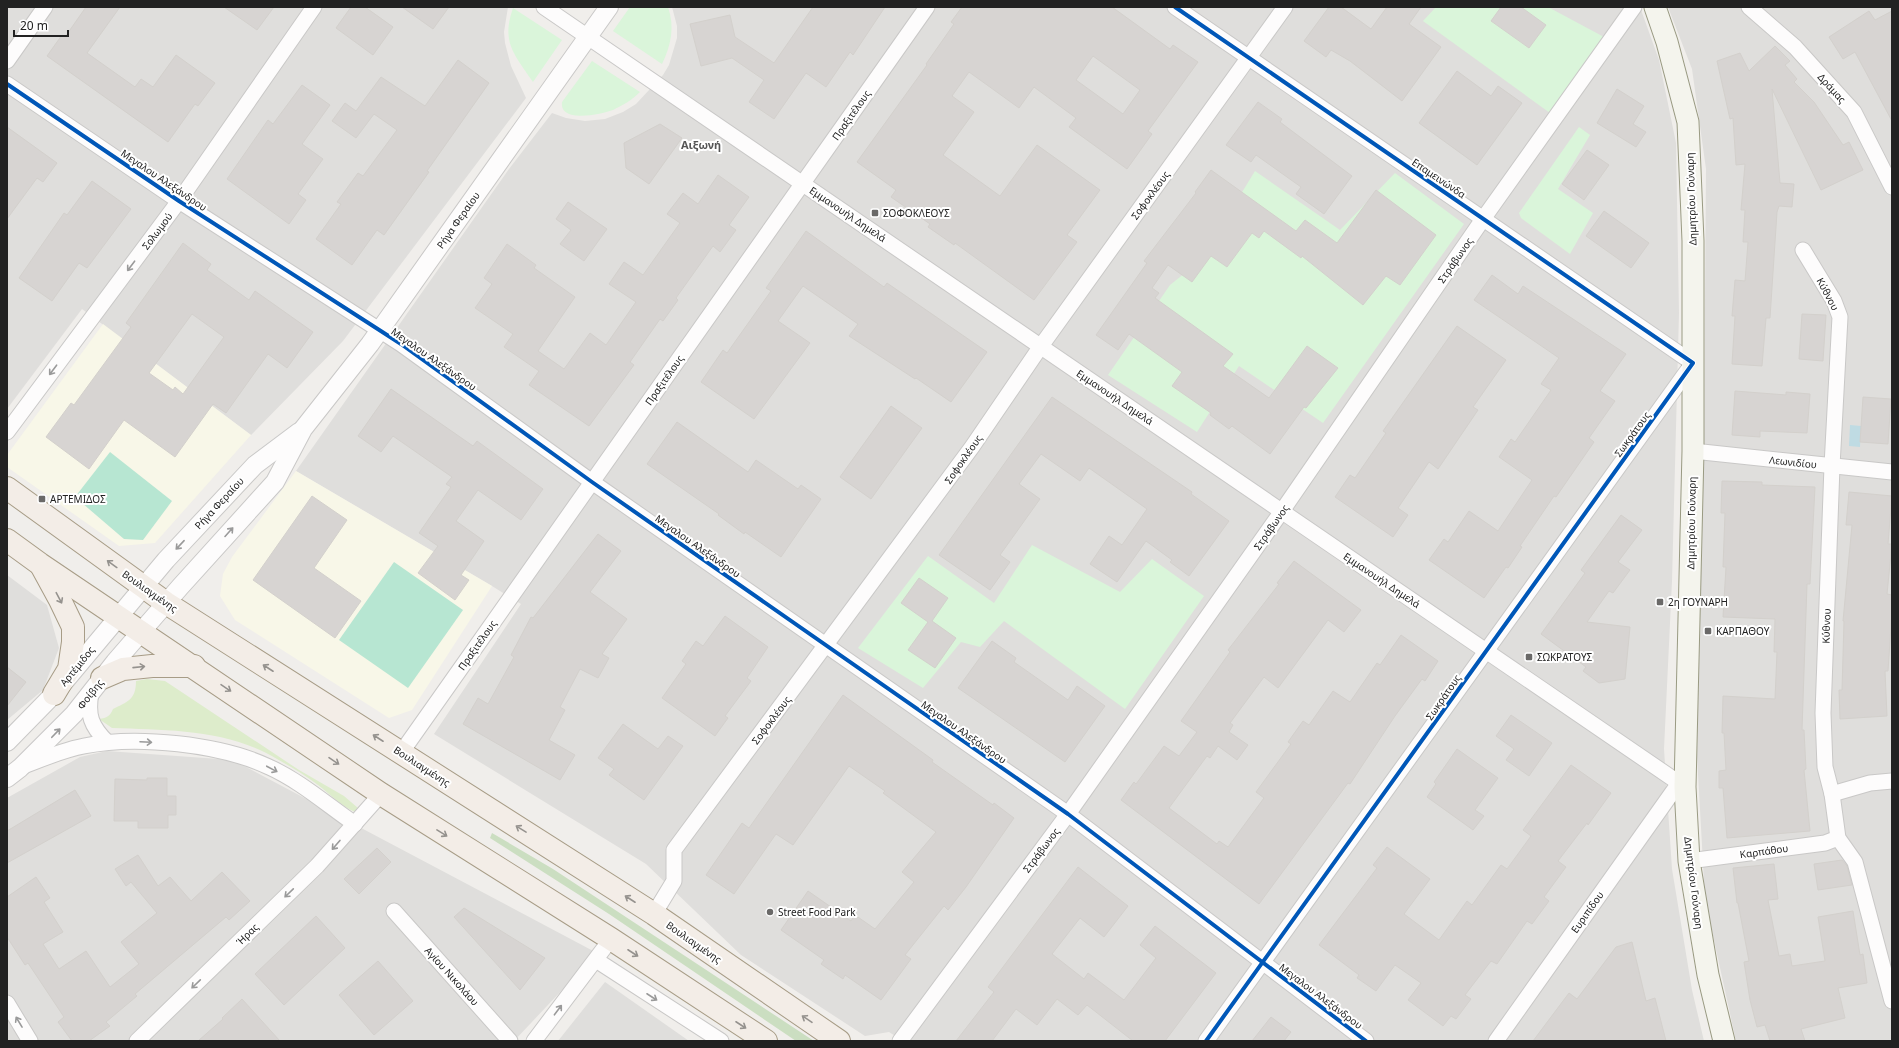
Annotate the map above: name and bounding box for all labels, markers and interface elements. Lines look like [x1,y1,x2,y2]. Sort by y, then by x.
scale bar [14,12,68,38]
text: 20 m [20,17,48,34]
street label: Δράμας [1815,70,1849,106]
street label: Πραξιτέλους [828,87,874,143]
district label: Αιξωνή [681,137,721,152]
street label: Μεγαλου Αλεξάνδρου [118,146,210,214]
street label: Δημητρίου Γούναρη [1682,152,1700,246]
street label: Επαμεινώνδα [1409,155,1469,202]
street label: Σοφοκλέους [1128,168,1173,222]
street label: Εμμανουήλ Δημελά [807,183,890,245]
street label: Ρήγα Φεραίου [433,189,483,251]
place label: ΣΟΦΟΚΛΕΟΥΣ [883,206,950,220]
marker: ΣΟΦΟΚΛΕΟΥΣ [870,208,880,218]
street label: Σολωμού [139,210,175,252]
street label: Στράβωνος [1434,234,1476,286]
one-way arrow [127,260,135,271]
street label: Κύθνου [1814,275,1842,313]
street label: Μεγαλου Αλεξάνδρου [389,324,479,394]
street label: Πραξιτέλους [641,352,687,408]
one-way arrow [49,365,57,376]
street label: Εμμανουήλ Δημελά [1074,366,1157,428]
street label: Σωκράτους [1611,408,1653,459]
street label: Σοφοκλέους [941,431,985,486]
street label: Λεωνιδίου [1769,453,1818,471]
street label: Ρήγα Φεραίου [191,474,247,532]
street label: Δημητρίου Γούναρη [1683,476,1699,570]
place label: ΑΡΤΕΜΙΔΟΣ [50,492,106,506]
marker: ΑΡΤΕΜΙΔΟΣ [37,494,47,504]
street label: Στράβωνος [1250,501,1292,553]
street label: Μεγαλου Αλεξάνδρου [653,511,743,581]
one-way arrow [225,527,234,538]
one-way arrow [176,539,185,550]
street label: Εμμανουήλ Δημελά [1341,549,1424,611]
one-way arrow [106,560,117,568]
street label: Βουλιαγμένης [119,567,181,615]
one-way arrow [56,592,63,604]
place label: 2η ΓΟΥΝΑΡΗ [1668,595,1728,609]
marker: 2η ΓΟΥΝΑΡΗ [1655,597,1665,607]
street label: Κύθνου [1818,608,1834,644]
street label: Πραξιτέλους [454,617,500,673]
place label: ΚΑΡΠΑΘΟΥ [1716,624,1770,638]
marker: ΚΑΡΠΑΘΟΥ [1703,626,1713,636]
street label: Αρτέμιδος [56,643,98,689]
place label: ΣΩΚΡΑΤΟΥΣ [1537,650,1593,664]
marker: ΣΩΚΡΑΤΟΥΣ [1524,652,1534,662]
one-way arrow [132,664,145,671]
one-way arrow [263,664,274,672]
street label: Σωκράτους [1422,671,1464,723]
street label: Φοίβης [74,676,106,712]
one-way arrow [220,684,231,692]
street label: Σοφοκλέους [748,693,794,747]
street label: Μεγαλου Αλεξάνδρου [919,697,1009,767]
one-way arrow [52,728,61,738]
one-way arrow [373,734,384,742]
one-way arrow [139,739,152,746]
street label: Βουλιαγμένης [391,742,453,790]
one-way arrow [328,757,339,766]
one-way arrow [266,766,278,773]
one-way arrow [515,824,526,833]
street label: Στράβωνος [1020,825,1063,875]
one-way arrow [437,828,448,837]
street label: Δημητρίου Γούναρη [1681,836,1707,930]
one-way arrow [331,840,340,850]
street label: Καρπάθου [1739,841,1789,861]
one-way arrow [284,888,294,898]
street label: Ευριπίδου [1567,888,1607,936]
one-way arrow [624,894,636,902]
place label: Street Food Park [778,905,856,919]
marker: Street Food Park [765,907,775,917]
street label: Βουλιαγμένης [663,918,725,966]
street label: Ήρας [233,920,261,948]
street label: Αγίου Νικολάου [422,944,482,1008]
one-way arrow [627,949,638,957]
street label: Μεγαλου Αλεξάνδρου [1276,960,1366,1032]
one-way arrow [191,979,201,988]
one-way arrow [646,993,658,1001]
one-way arrow [554,1005,562,1016]
one-way arrow [802,1015,813,1023]
one-way arrow [14,1016,22,1028]
one-way arrow [735,1021,746,1029]

